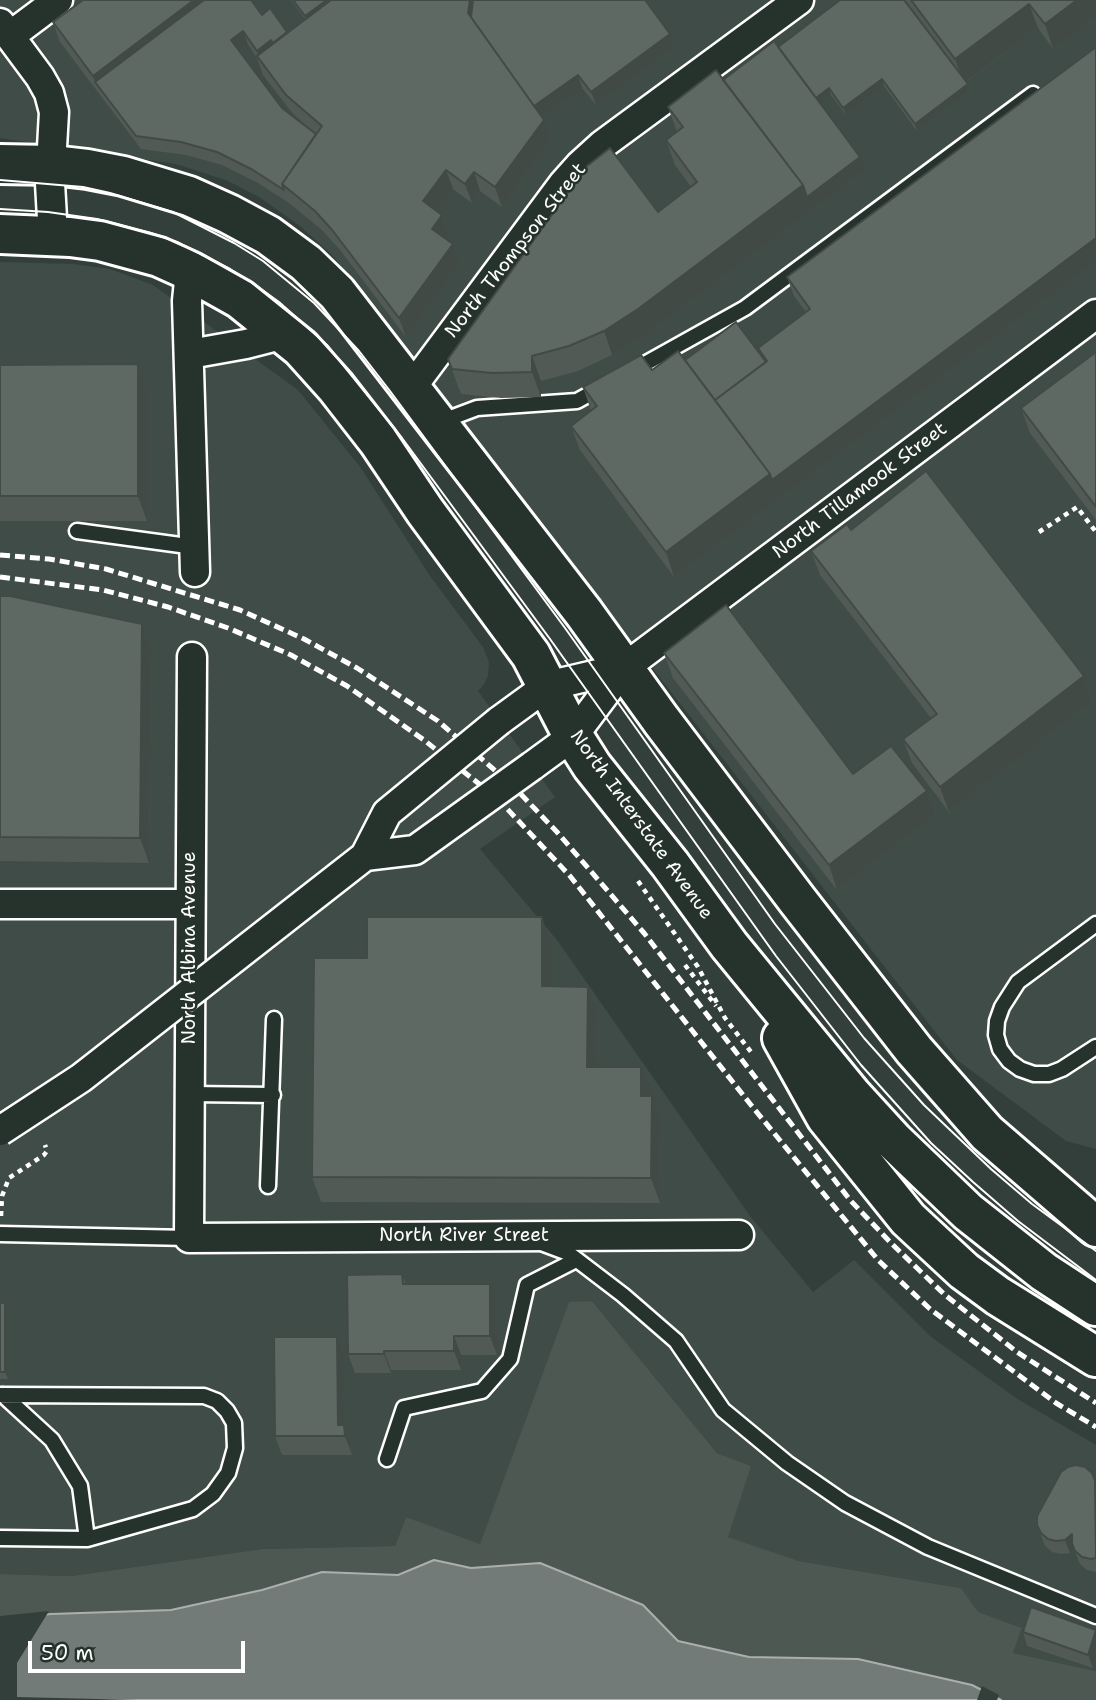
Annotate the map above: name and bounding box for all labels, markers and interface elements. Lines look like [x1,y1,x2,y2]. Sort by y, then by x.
street label: North Thompson Street [441,159,591,343]
street label: North Tillamook Street [768,418,952,564]
street label: North Interstate Avenue [565,726,717,924]
street label: North Albina Avenue [179,852,201,1044]
street label: North River Street [379,1225,549,1247]
scale bar [32,1626,248,1670]
text: 50 m [41,1639,94,1667]

